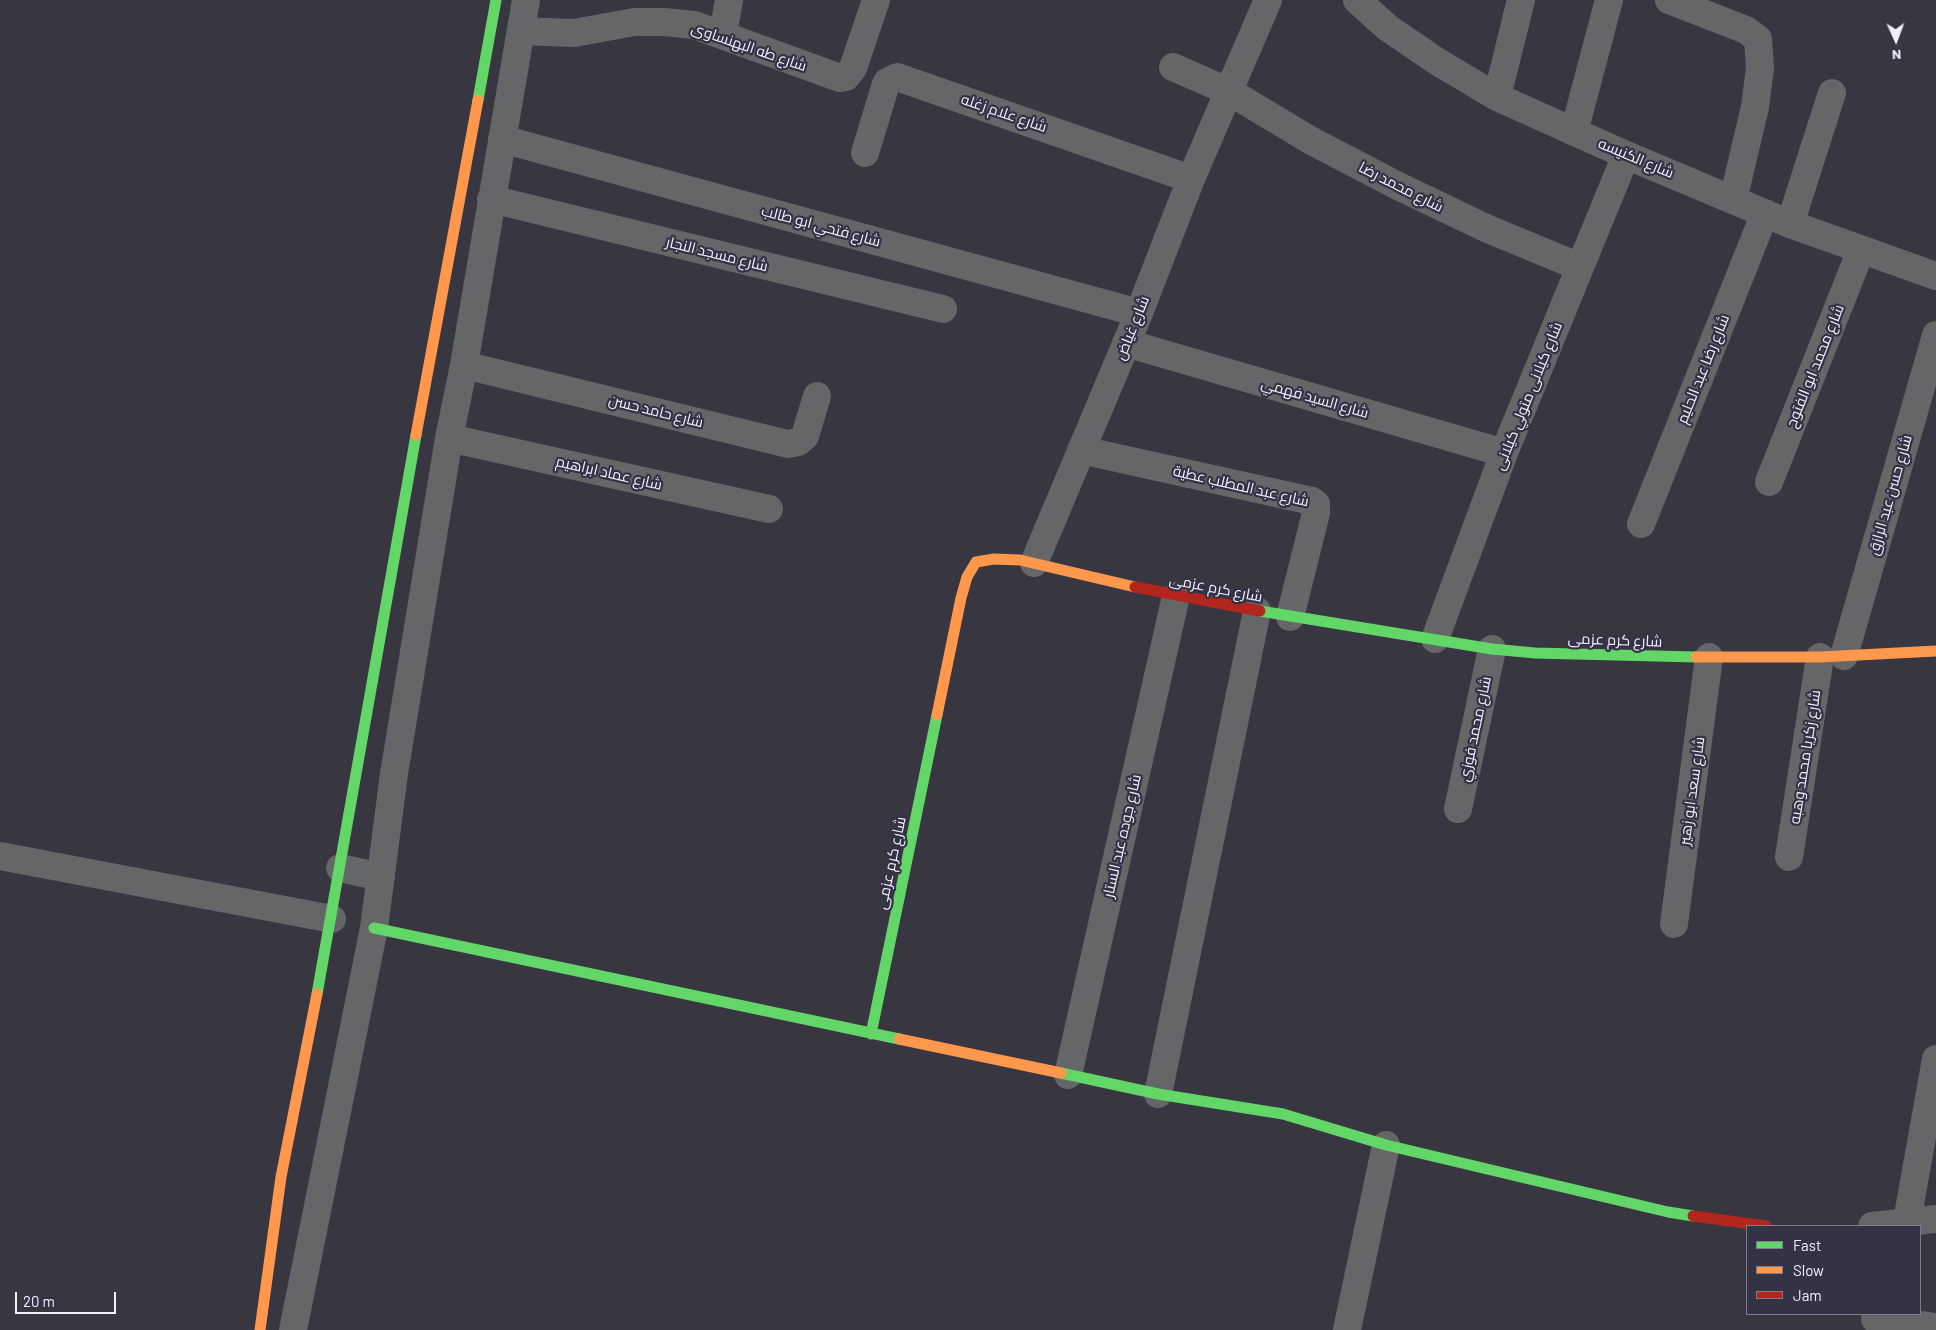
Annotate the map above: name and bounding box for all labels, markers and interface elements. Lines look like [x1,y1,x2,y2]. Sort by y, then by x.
north arrow [1871,15,1921,65]
street label: شارع طه البهنساوى [689,19,809,75]
text: N [1892,47,1901,64]
street label: شارع علام زغله [959,90,1049,136]
street label: شارع الكنيسه [1595,134,1677,182]
street label: شارع محمد رضا [1356,158,1446,216]
street label: شارع فتحي ابو طالب [759,201,883,251]
street label: شارع مسجد النجار [664,233,770,275]
street label: شارع غياض [1111,293,1153,363]
street label: شارع محمد ابو الفتوح [1782,302,1848,430]
street label: شارع رضا عبد الحليم [1673,312,1733,426]
street label: شارع كيلانى متولي كيلانى [1490,319,1566,473]
street label: شارع السيد فهمي [1259,374,1371,422]
street label: شارع حامد حسن [607,391,705,431]
street label: شارع حسن عبد الرازق [1864,433,1916,557]
street label: شارع عماد ابراهيم [554,452,664,494]
street label: شارع عبد المطلب عطية [1171,462,1311,510]
street label: شارع كرم عزمى [1168,570,1264,606]
street label: شارع كرم عزمى [1567,629,1663,651]
street label: شارع محمد فوزي [1455,675,1495,783]
street label: شارع زكريا محمد وهبه [1786,689,1824,825]
street label: شارع سعد ابو زهير [1675,736,1709,846]
street label: شارع جوده عبد الستار [1099,772,1145,900]
street label: شارع كرم عزمى [872,815,910,911]
legend [1746,1225,1921,1315]
text: Fast [1793,1236,1821,1254]
text: Slow [1793,1261,1824,1279]
scale bar [18,1282,119,1314]
text: Jam [1793,1286,1822,1304]
text: 20 m [23,1292,55,1310]

